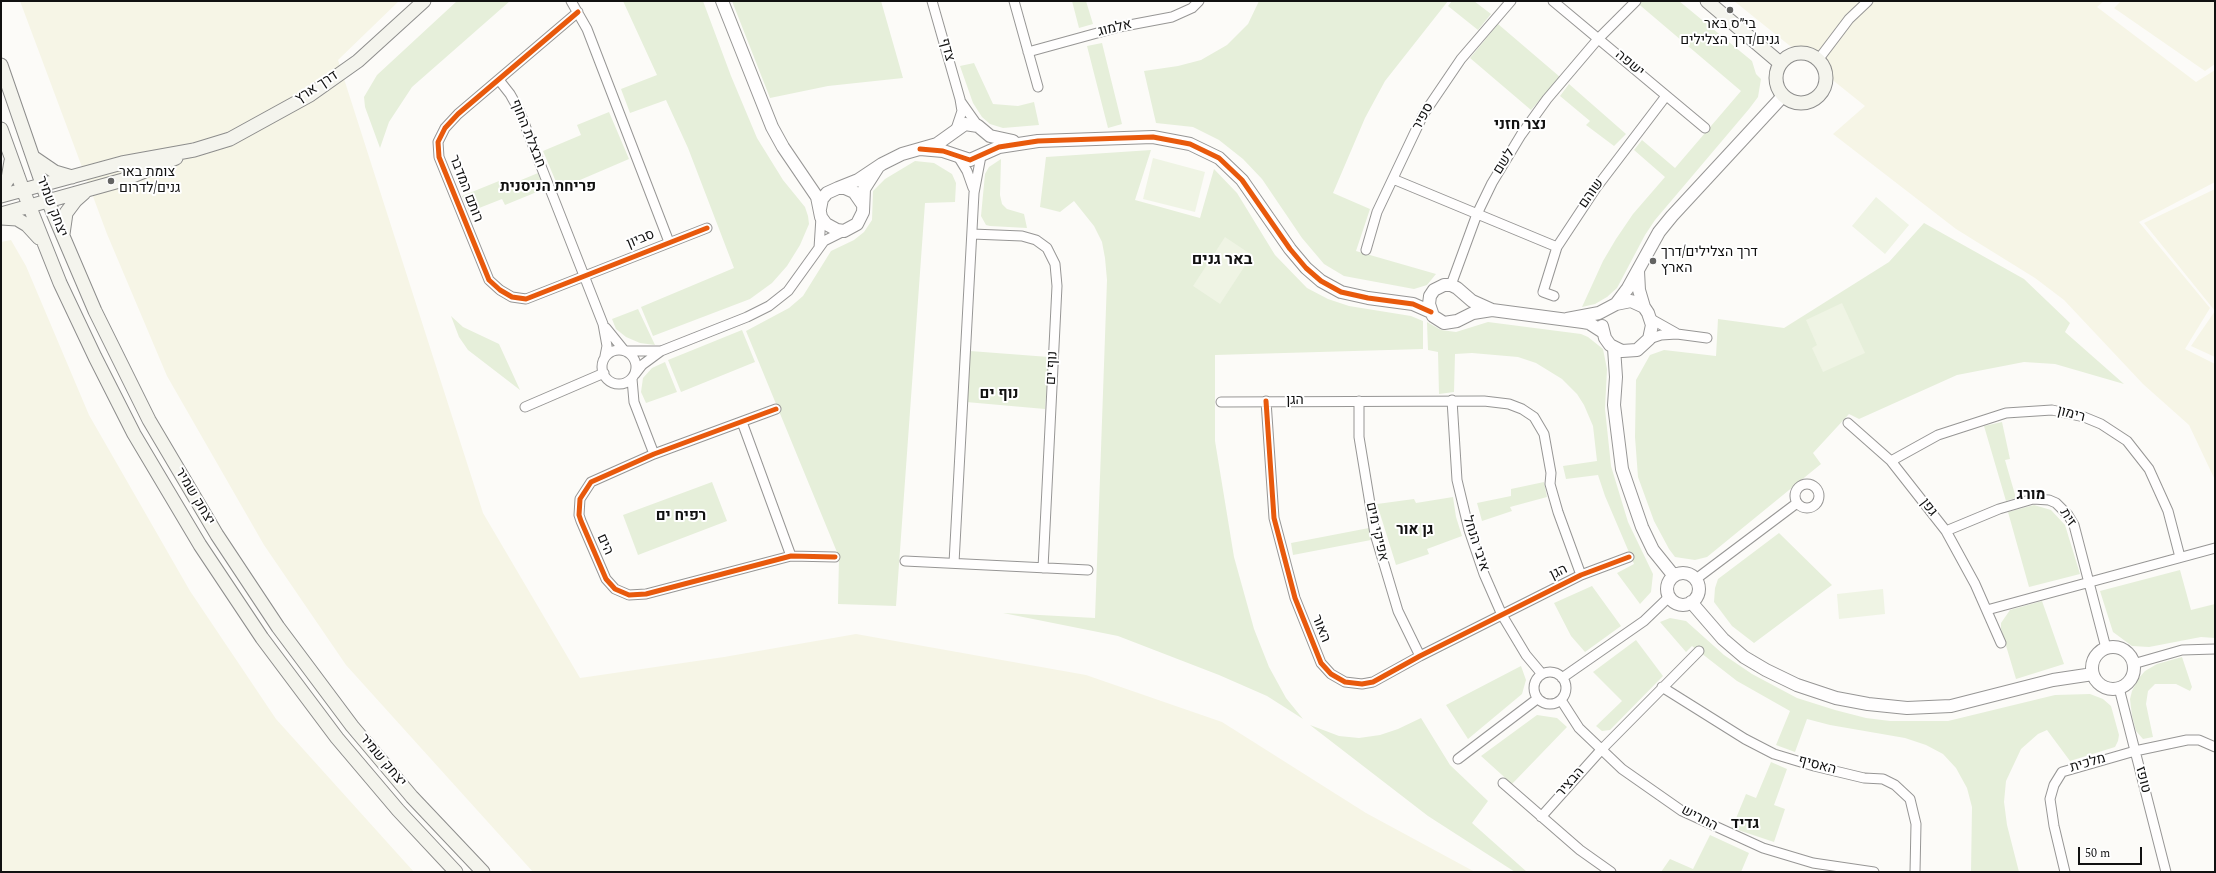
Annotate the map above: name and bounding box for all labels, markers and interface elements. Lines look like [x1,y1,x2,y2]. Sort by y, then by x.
marker: בי״ס באר גנים/דרך הצלילים [1725,5,1735,15]
street label: אלמוג [1096,17,1134,41]
place label: בי״ס באר גנים/דרך הצלילים [1680,17,1780,50]
street label: צדף [935,37,957,63]
street label: ישפה [1611,47,1647,81]
street label: דרך ארץ [292,68,342,108]
street label: חבצלת החוף [506,97,548,171]
street label: ספיר [1410,100,1438,134]
district label: נצר חזני [1494,117,1546,135]
street label: לשם [1491,146,1519,178]
street label: רותם המדבר [444,153,486,225]
place label: צומת באר גנים/לדרום [119,165,180,198]
street label: יצחק שמיר [32,174,70,240]
marker: צומת באר גנים/לדרום [106,176,116,186]
street label: שוהם [1576,176,1608,212]
district label: פריחת הניסנית [500,179,596,197]
street label: סביון [625,227,657,253]
place label: דרך הצלילים/דרך הארץ [1661,245,1758,278]
district label: באר גנים [1192,251,1252,271]
marker: דרך הצלילים/דרך הארץ [1648,256,1658,266]
street label: נוף ים [1044,351,1062,385]
district label: נוף ים [980,386,1018,404]
street label: הגן [1286,393,1304,409]
street label: רימון [2055,403,2087,427]
street label: יצחק שמיר [170,465,218,529]
district label: מורג [2017,487,2045,505]
street label: גפן [1916,496,1940,520]
street label: אפיקי מים [1361,501,1391,563]
street label: זית [2055,506,2079,530]
district label: רפיח ים [656,508,706,526]
street label: איבי הנחל [1458,514,1492,574]
district label: גן אור [1396,522,1434,540]
street label: הים [592,532,616,558]
street label: הגן [1547,562,1571,584]
street label: האור [1307,613,1333,645]
street label: יצחק שמיר [355,731,409,791]
street label: מלכית [2068,751,2108,777]
street label: האסיף [1796,753,1838,779]
street label: הבציר [1553,765,1589,801]
street label: טופז [2131,765,2153,795]
street label: החריש [1678,803,1720,835]
district label: גדיד [1731,816,1759,834]
scale bar [2080,839,2144,865]
text: 50 m [2085,844,2110,863]

